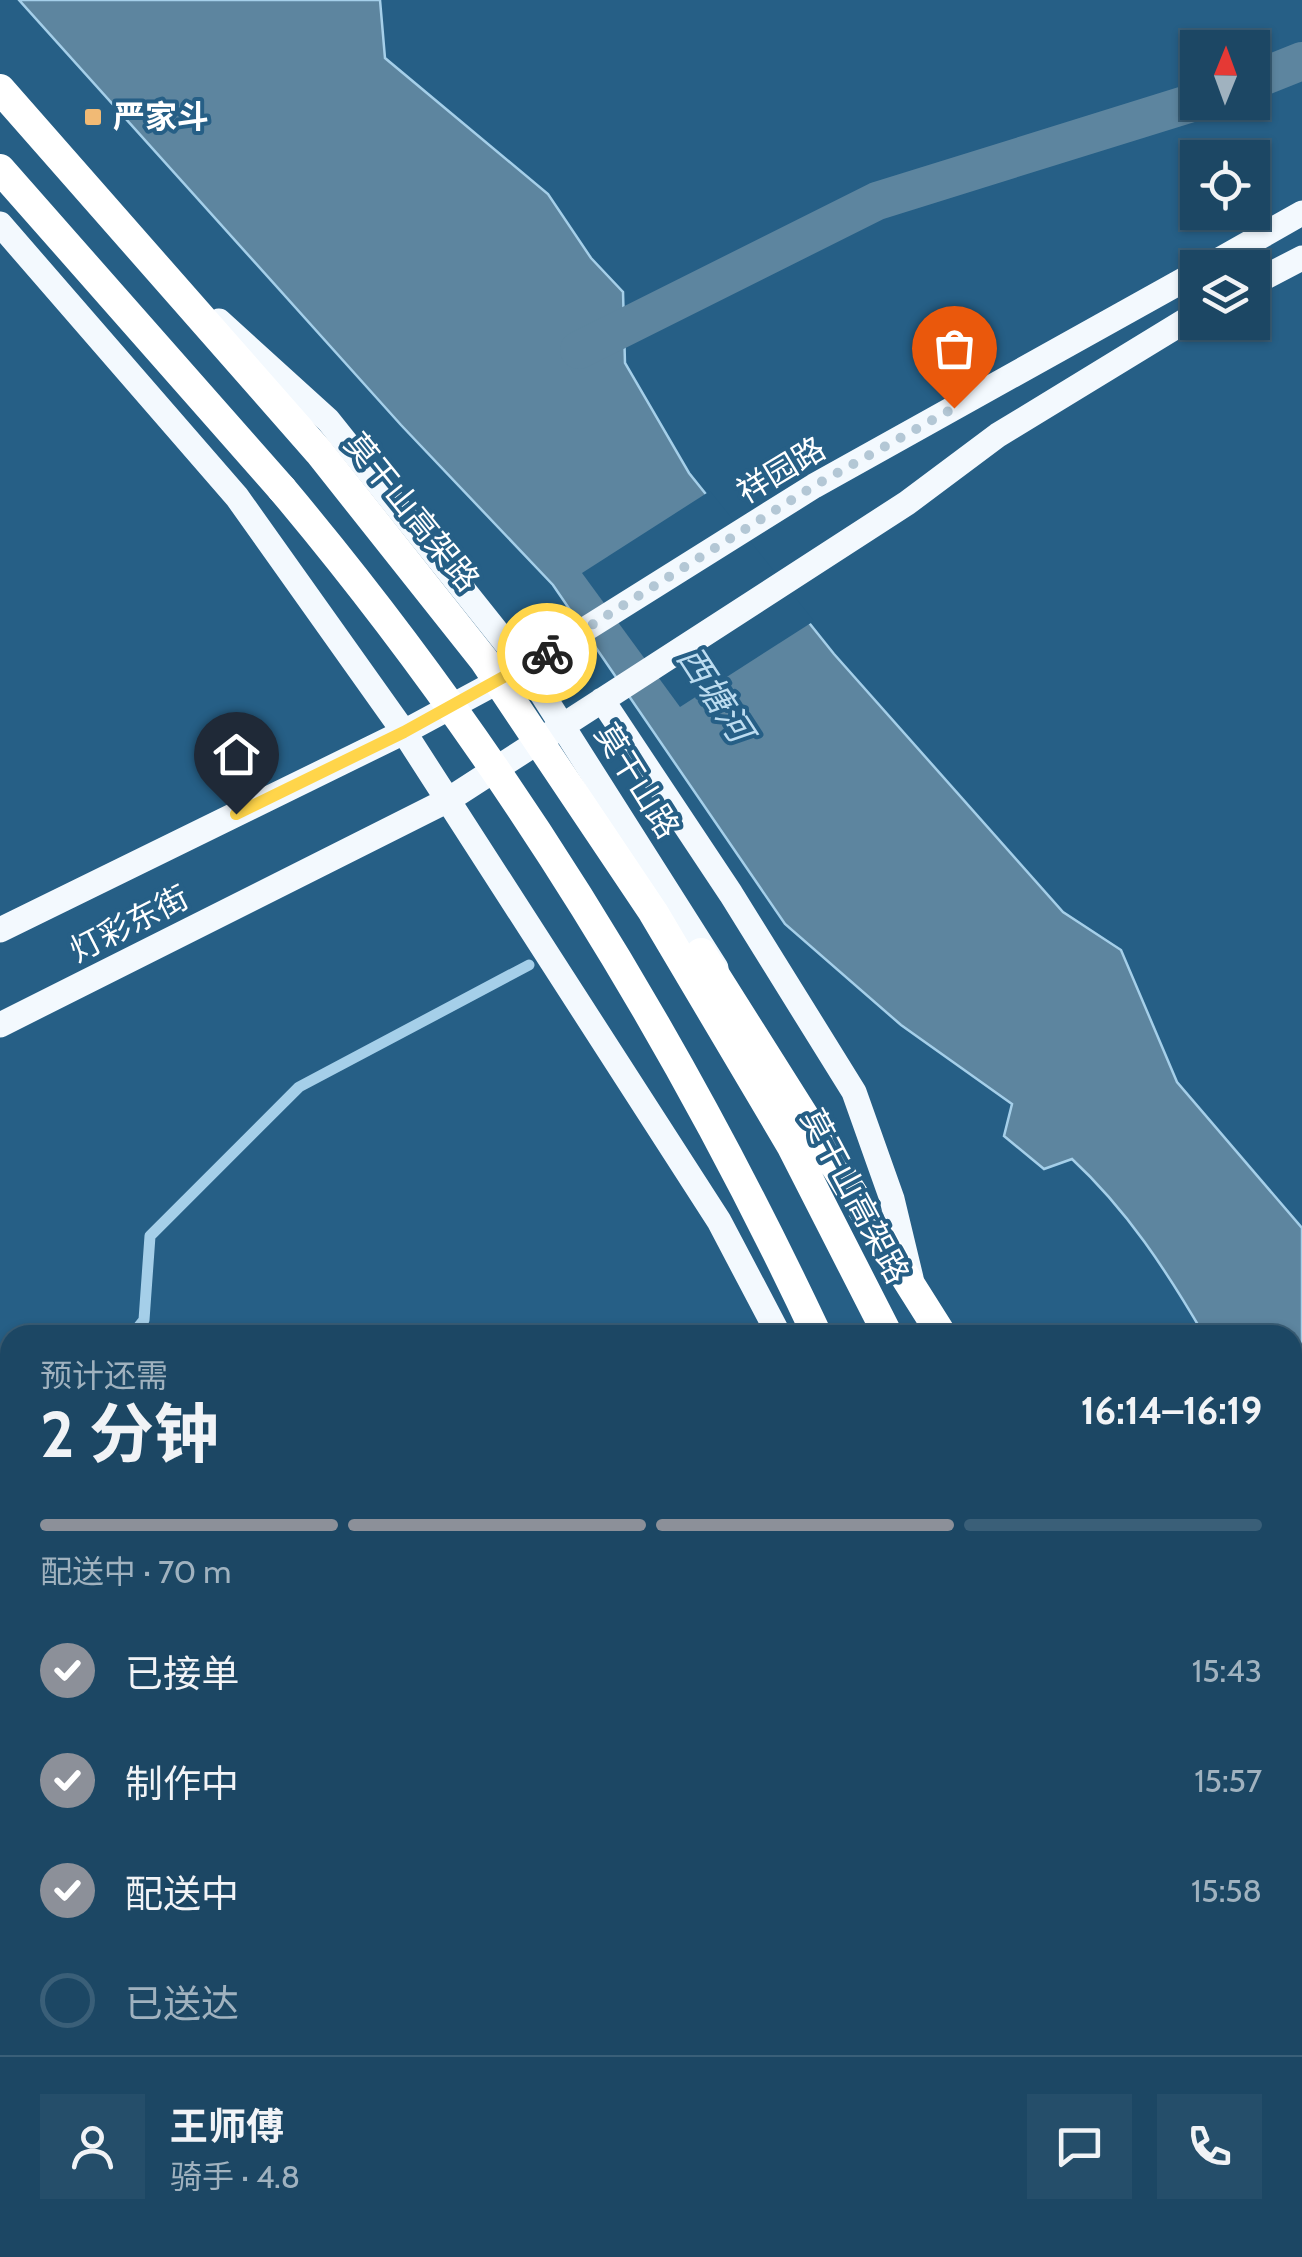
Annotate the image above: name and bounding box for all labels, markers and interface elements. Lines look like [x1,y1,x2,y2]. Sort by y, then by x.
north arrow [1180,30,1270,120]
map controls [1180,30,1270,340]
place label: 严家斗 [113,97,209,136]
marker: 严家斗 [82,106,104,128]
button: locate [1180,140,1270,230]
button: layers [1180,250,1270,340]
pin [912,306,997,409]
icon: bag [927,321,982,376]
street label: 莫干山高架路 [337,425,488,599]
street label: 祥园路 [730,428,832,511]
courier [497,603,597,703]
icon: bike [520,626,575,681]
water label: 西塘河 [669,638,765,754]
pin [194,712,279,815]
street label: 莫干山路 [587,716,688,845]
icon: home [209,727,264,782]
street label: 灯彩东街 [63,877,195,970]
street label: 莫干山高架路 [793,1102,918,1290]
text: 预计还需 [40,1356,168,1395]
text: 16:14–16:19 [1081,1387,1262,1434]
text: 2 分钟 [40,1394,219,1473]
text: 配送中 · 70 m [40,1552,231,1591]
icon: check [40,1643,95,1698]
text: 已接单 [125,1650,239,1697]
text: 15:43 [1192,1651,1262,1690]
icon: check [40,1753,95,1808]
text: 制作中 [125,1760,239,1807]
text: 15:57 [1194,1761,1262,1800]
icon: check [40,1863,95,1918]
text: 配送中 [125,1870,239,1917]
text: 15:58 [1191,1871,1262,1910]
text: 已送达 [125,1980,239,2027]
button: person [40,2094,145,2199]
button: chat [1027,2094,1132,2199]
button: phone [1157,2094,1262,2199]
text: 王师傅 [170,2103,284,2150]
text: 骑手 · 4.8 [170,2157,300,2196]

